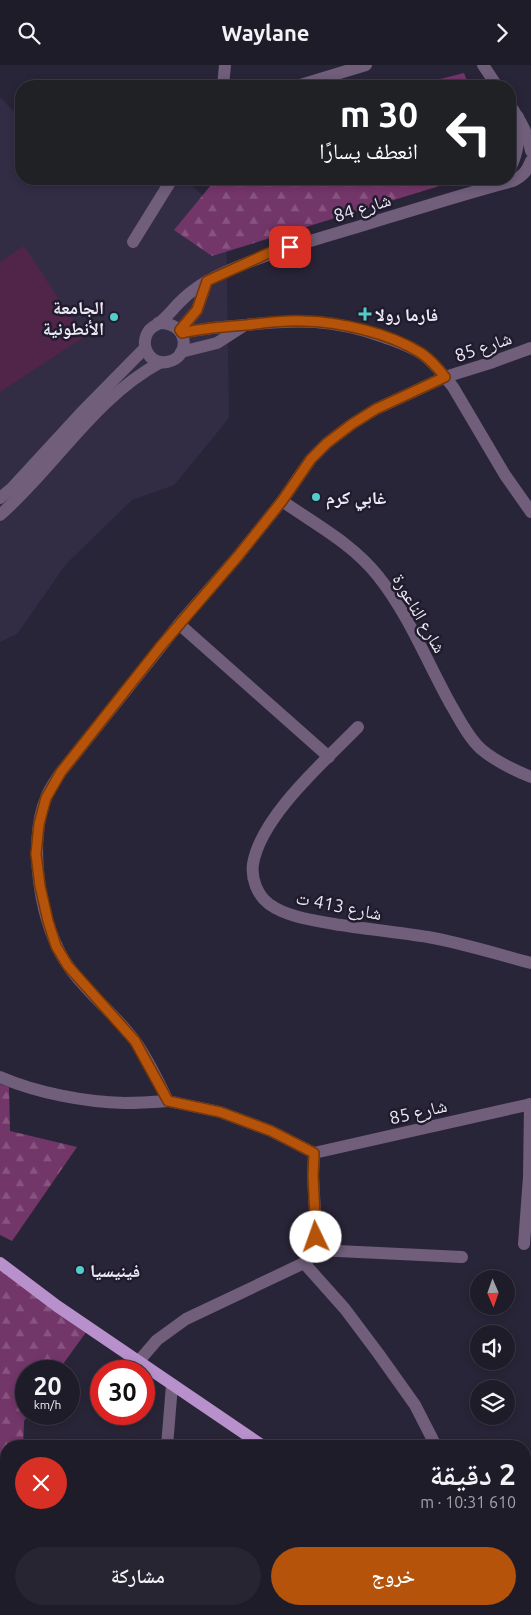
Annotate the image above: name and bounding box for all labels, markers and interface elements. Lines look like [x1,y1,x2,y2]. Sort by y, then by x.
icon: search [15,19,43,47]
icon: forward [488,19,516,47]
text: Waylane [222,20,310,45]
text: 30 m [340,94,418,134]
icon: left [436,100,501,165]
text: انعطف يسارًا [319,138,418,163]
street label: شارع 84 [331,189,394,227]
pin [269,226,311,268]
icon: arrive [276,233,304,261]
place label: الجامعة الأنطونية [43,297,104,339]
place label: فارما رولا [375,304,438,325]
marker: فارما رولا [359,308,371,320]
marker: الجامعة الأنطونية [108,311,120,323]
street label: شارع 85 [452,327,515,367]
place label: غابي كرم [326,487,386,512]
marker: غابي كرم [310,491,322,503]
street label: شارع الناعورة [388,570,451,657]
street label: شارع 413 ت [294,887,384,925]
street label: شارع 85 [387,1095,449,1129]
position arrow [289,1210,341,1262]
place label: فينيسيا [90,1260,140,1281]
marker: فينيسيا [74,1264,86,1276]
north arrow [470,1270,515,1315]
map controls [470,1270,515,1425]
button: sound [470,1325,515,1370]
speed limit sign: 30 [90,1360,155,1425]
text: 20 [33,1372,62,1400]
button: layers [470,1380,515,1425]
text: km/h [34,1398,61,1411]
button: close [15,1457,67,1509]
text: 2 دقيقة [430,1457,516,1491]
text: 610 m · 10:31 [420,1493,516,1511]
button: مشاركة [15,1547,261,1605]
button: خروج [271,1547,516,1605]

